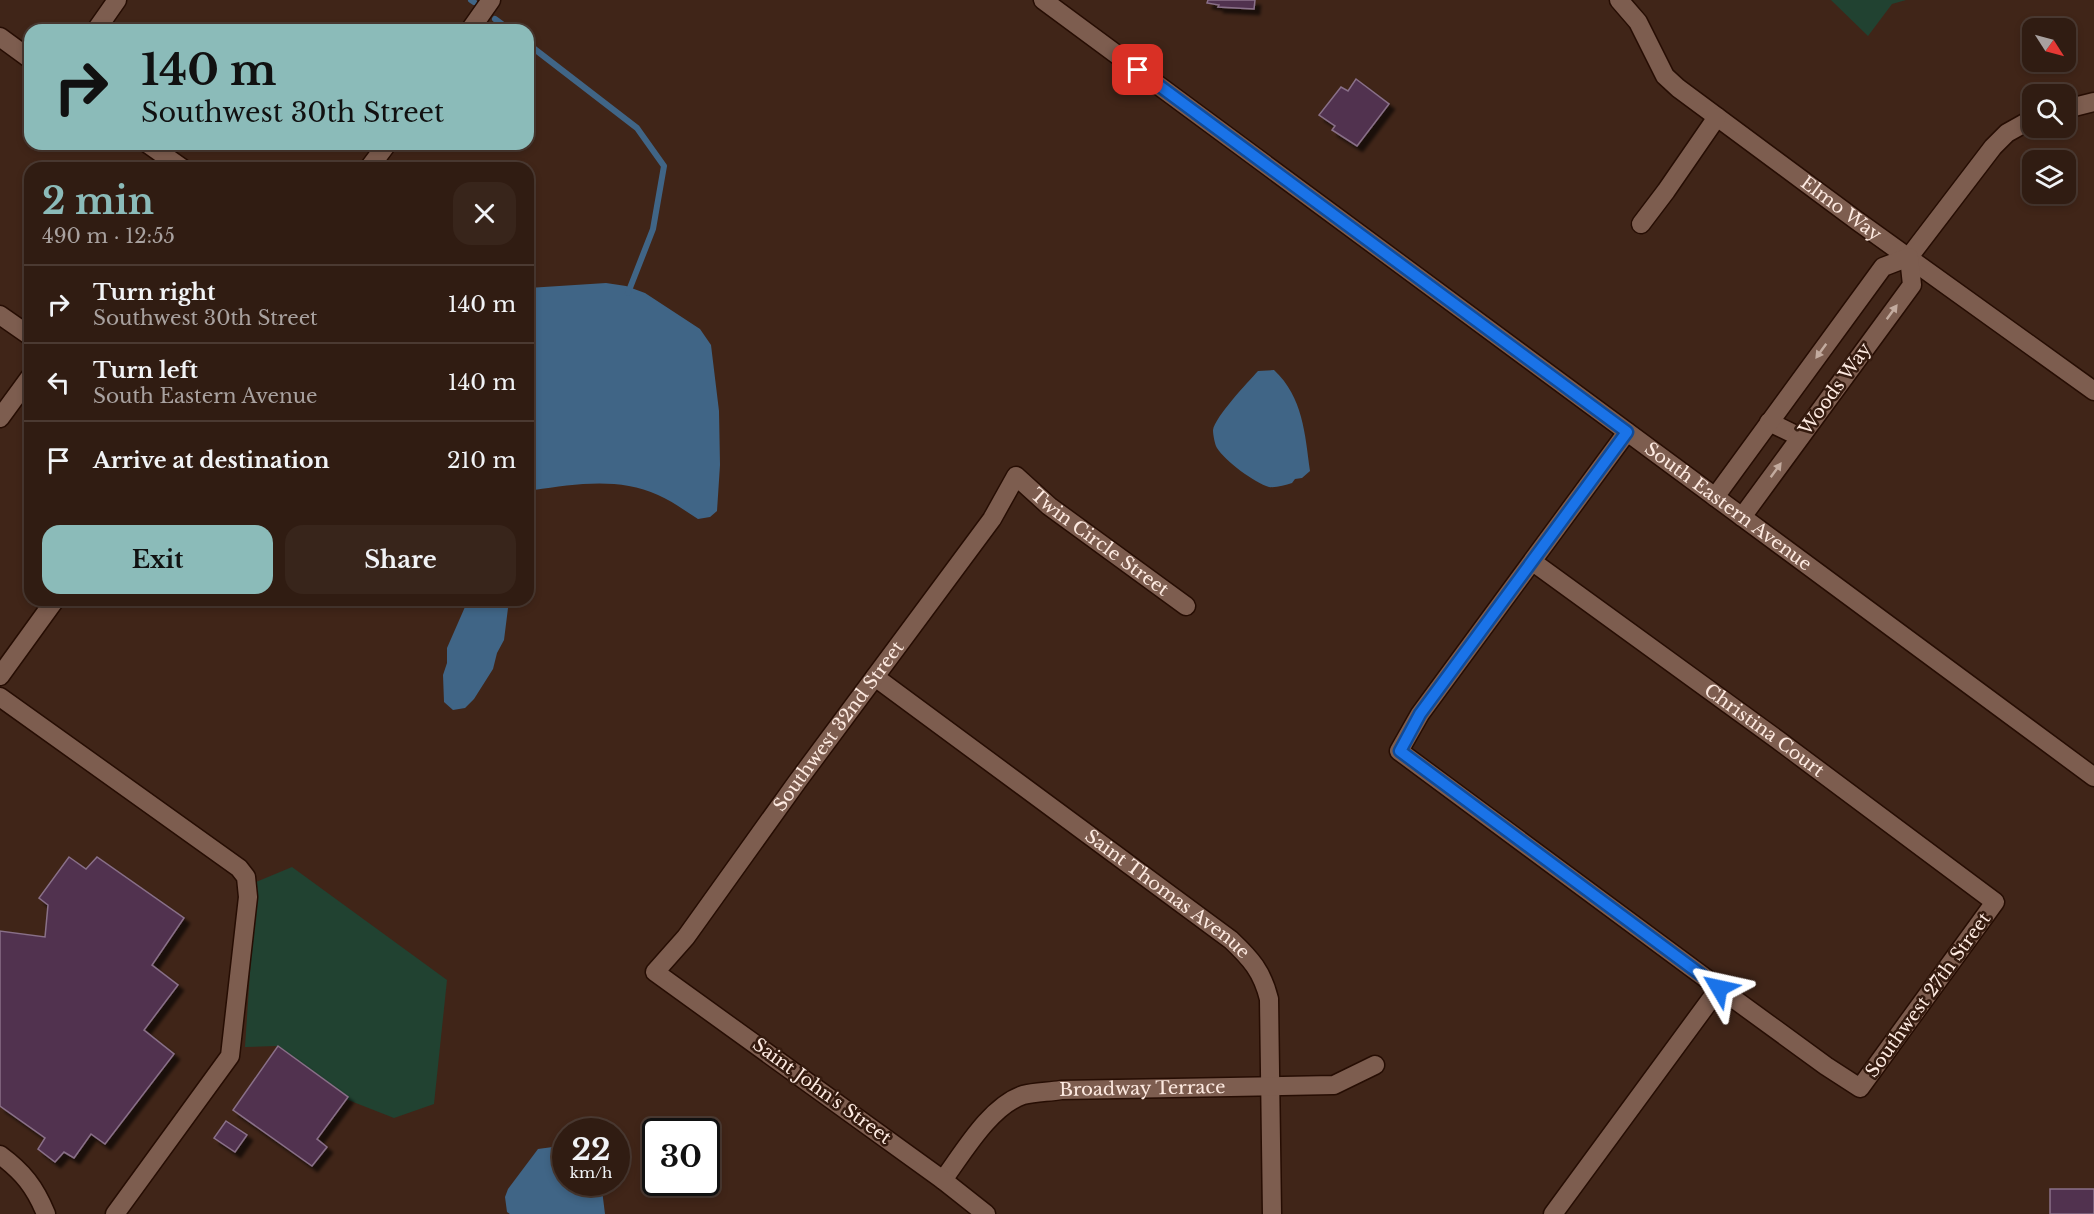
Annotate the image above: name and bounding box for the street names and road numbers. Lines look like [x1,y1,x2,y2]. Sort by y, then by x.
street label: Elmo Way [1796,172,1886,246]
street label: Woods Way [1794,338,1876,440]
street label: South Eastern Avenue [1640,438,1816,575]
street label: Twin Circle Street [1026,484,1173,601]
street label: Southwest 32nd Street [769,637,909,816]
street label: Christina Court [1700,679,1829,782]
street label: Saint Thomas Avenue [1080,825,1254,963]
street label: Southwest 27th Street [1861,908,1995,1082]
street label: Saint John's Street [748,1033,896,1149]
street label: Broadway Terrace [1059,1076,1226,1101]

